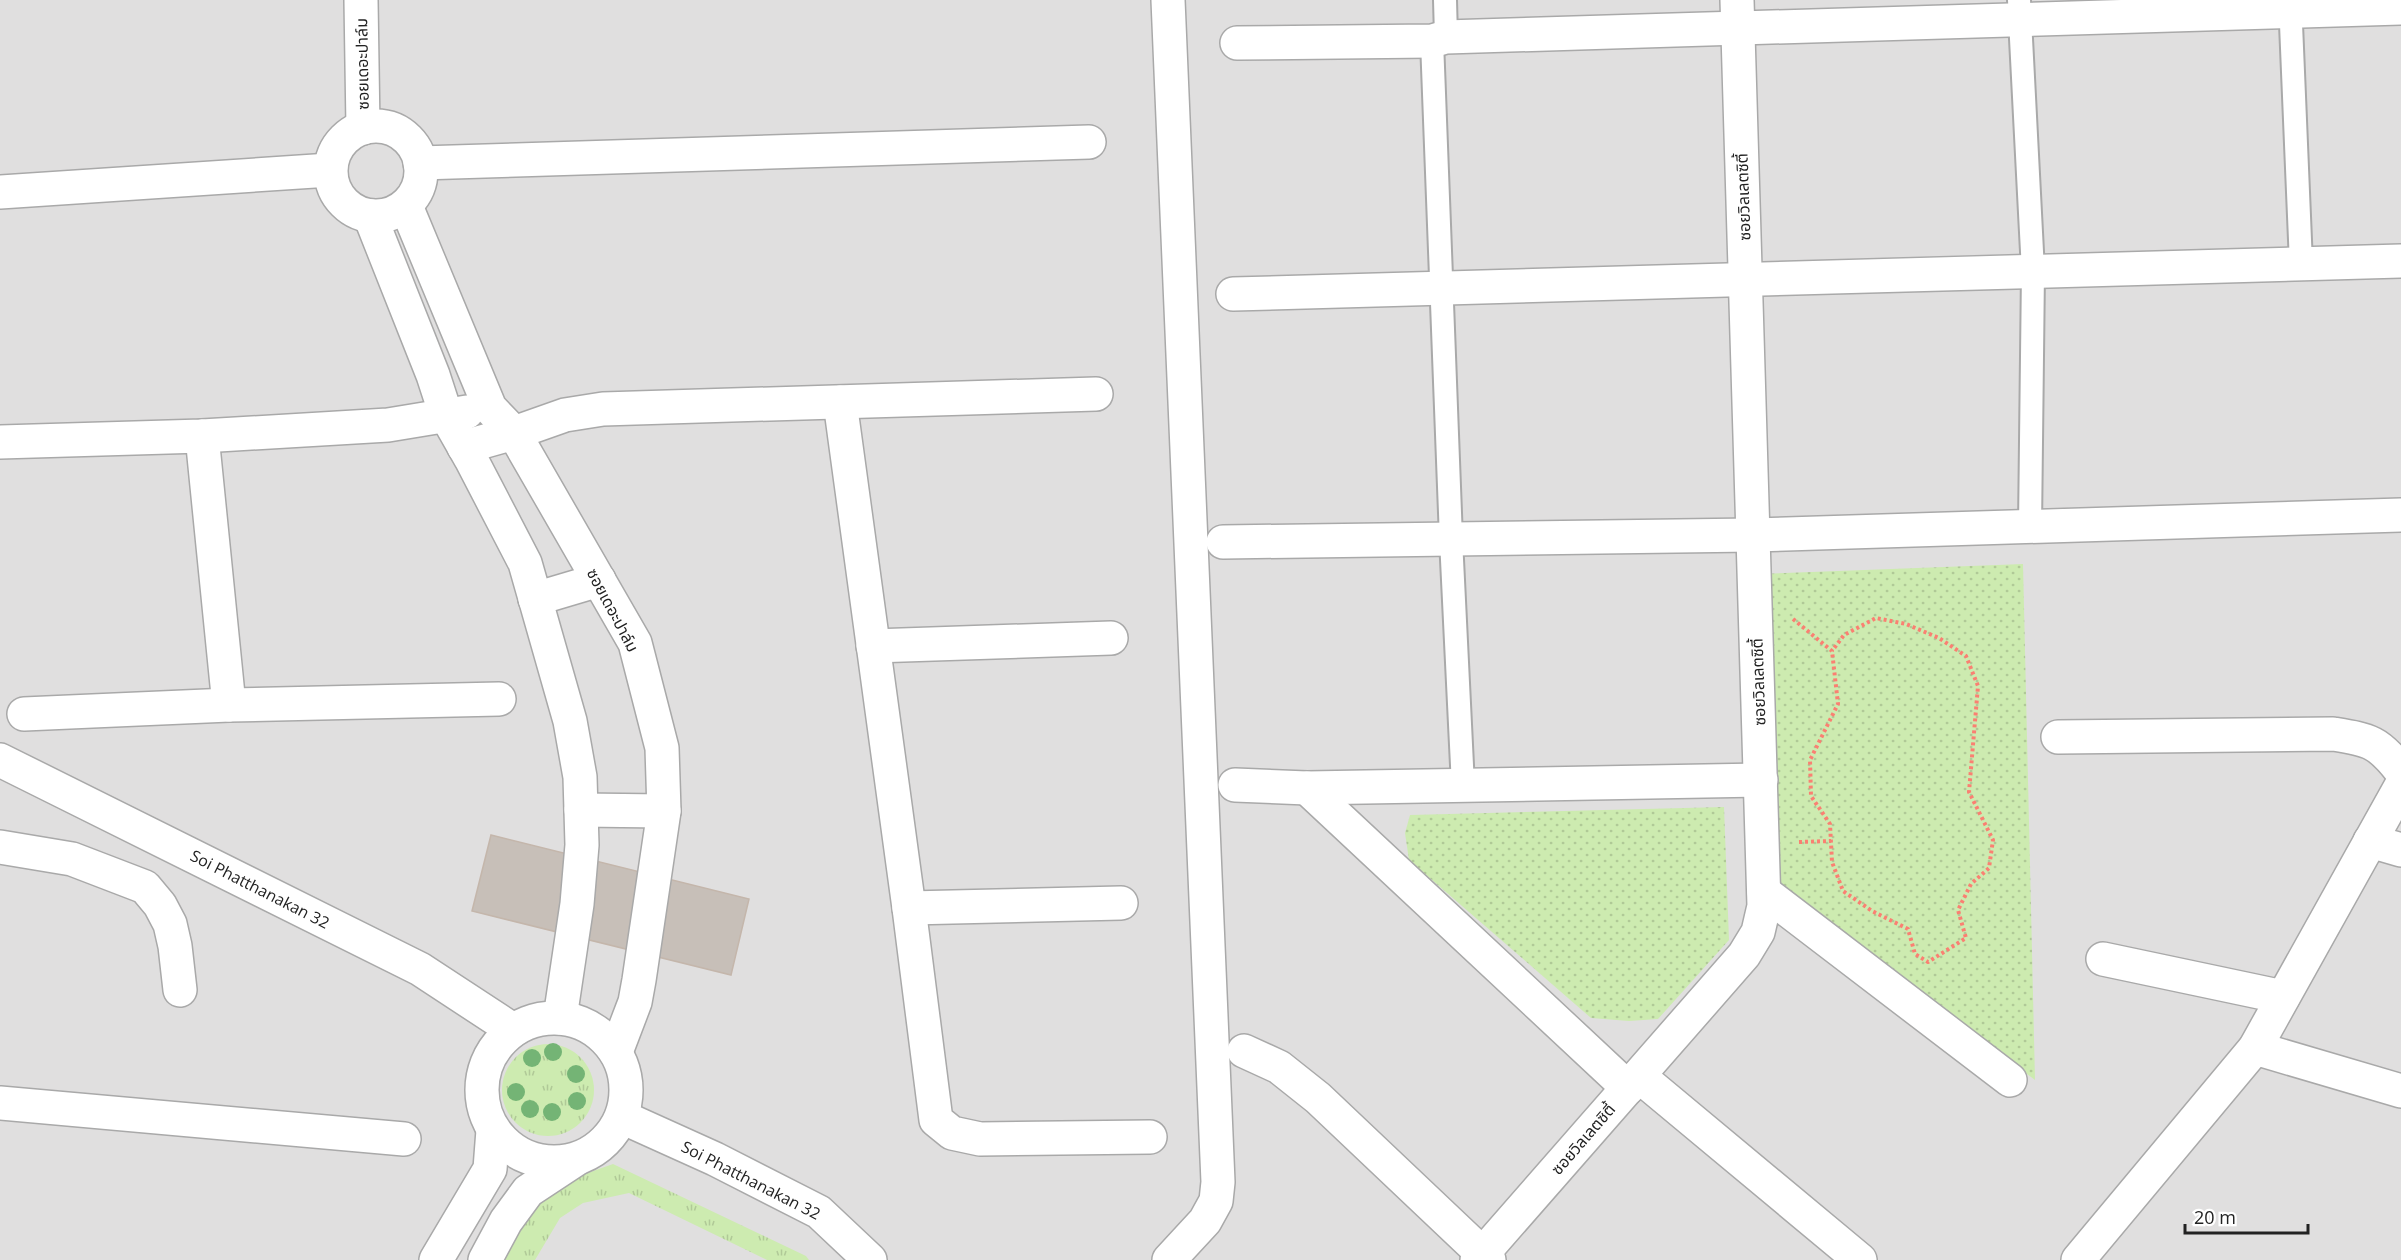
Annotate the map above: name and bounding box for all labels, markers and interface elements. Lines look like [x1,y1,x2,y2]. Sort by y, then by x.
street label: ซอยเดอะปาล์ม [350,18,374,110]
street label: ซอยวิลเลตซิตี้ [1730,153,1756,241]
street label: ซอยเดอะปาล์ม [582,564,644,656]
street label: ซอยวิลเลตซิตี้ [1745,638,1771,726]
street label: Soi Phatthanakan 32 [187,844,333,934]
street label: ซอยวิลเลตซิตี้ [1546,1099,1620,1179]
street label: Soi Phatthanakan 32 [678,1135,824,1225]
scale bar [2185,1197,2308,1235]
text: 20 m [2194,1205,2236,1229]

